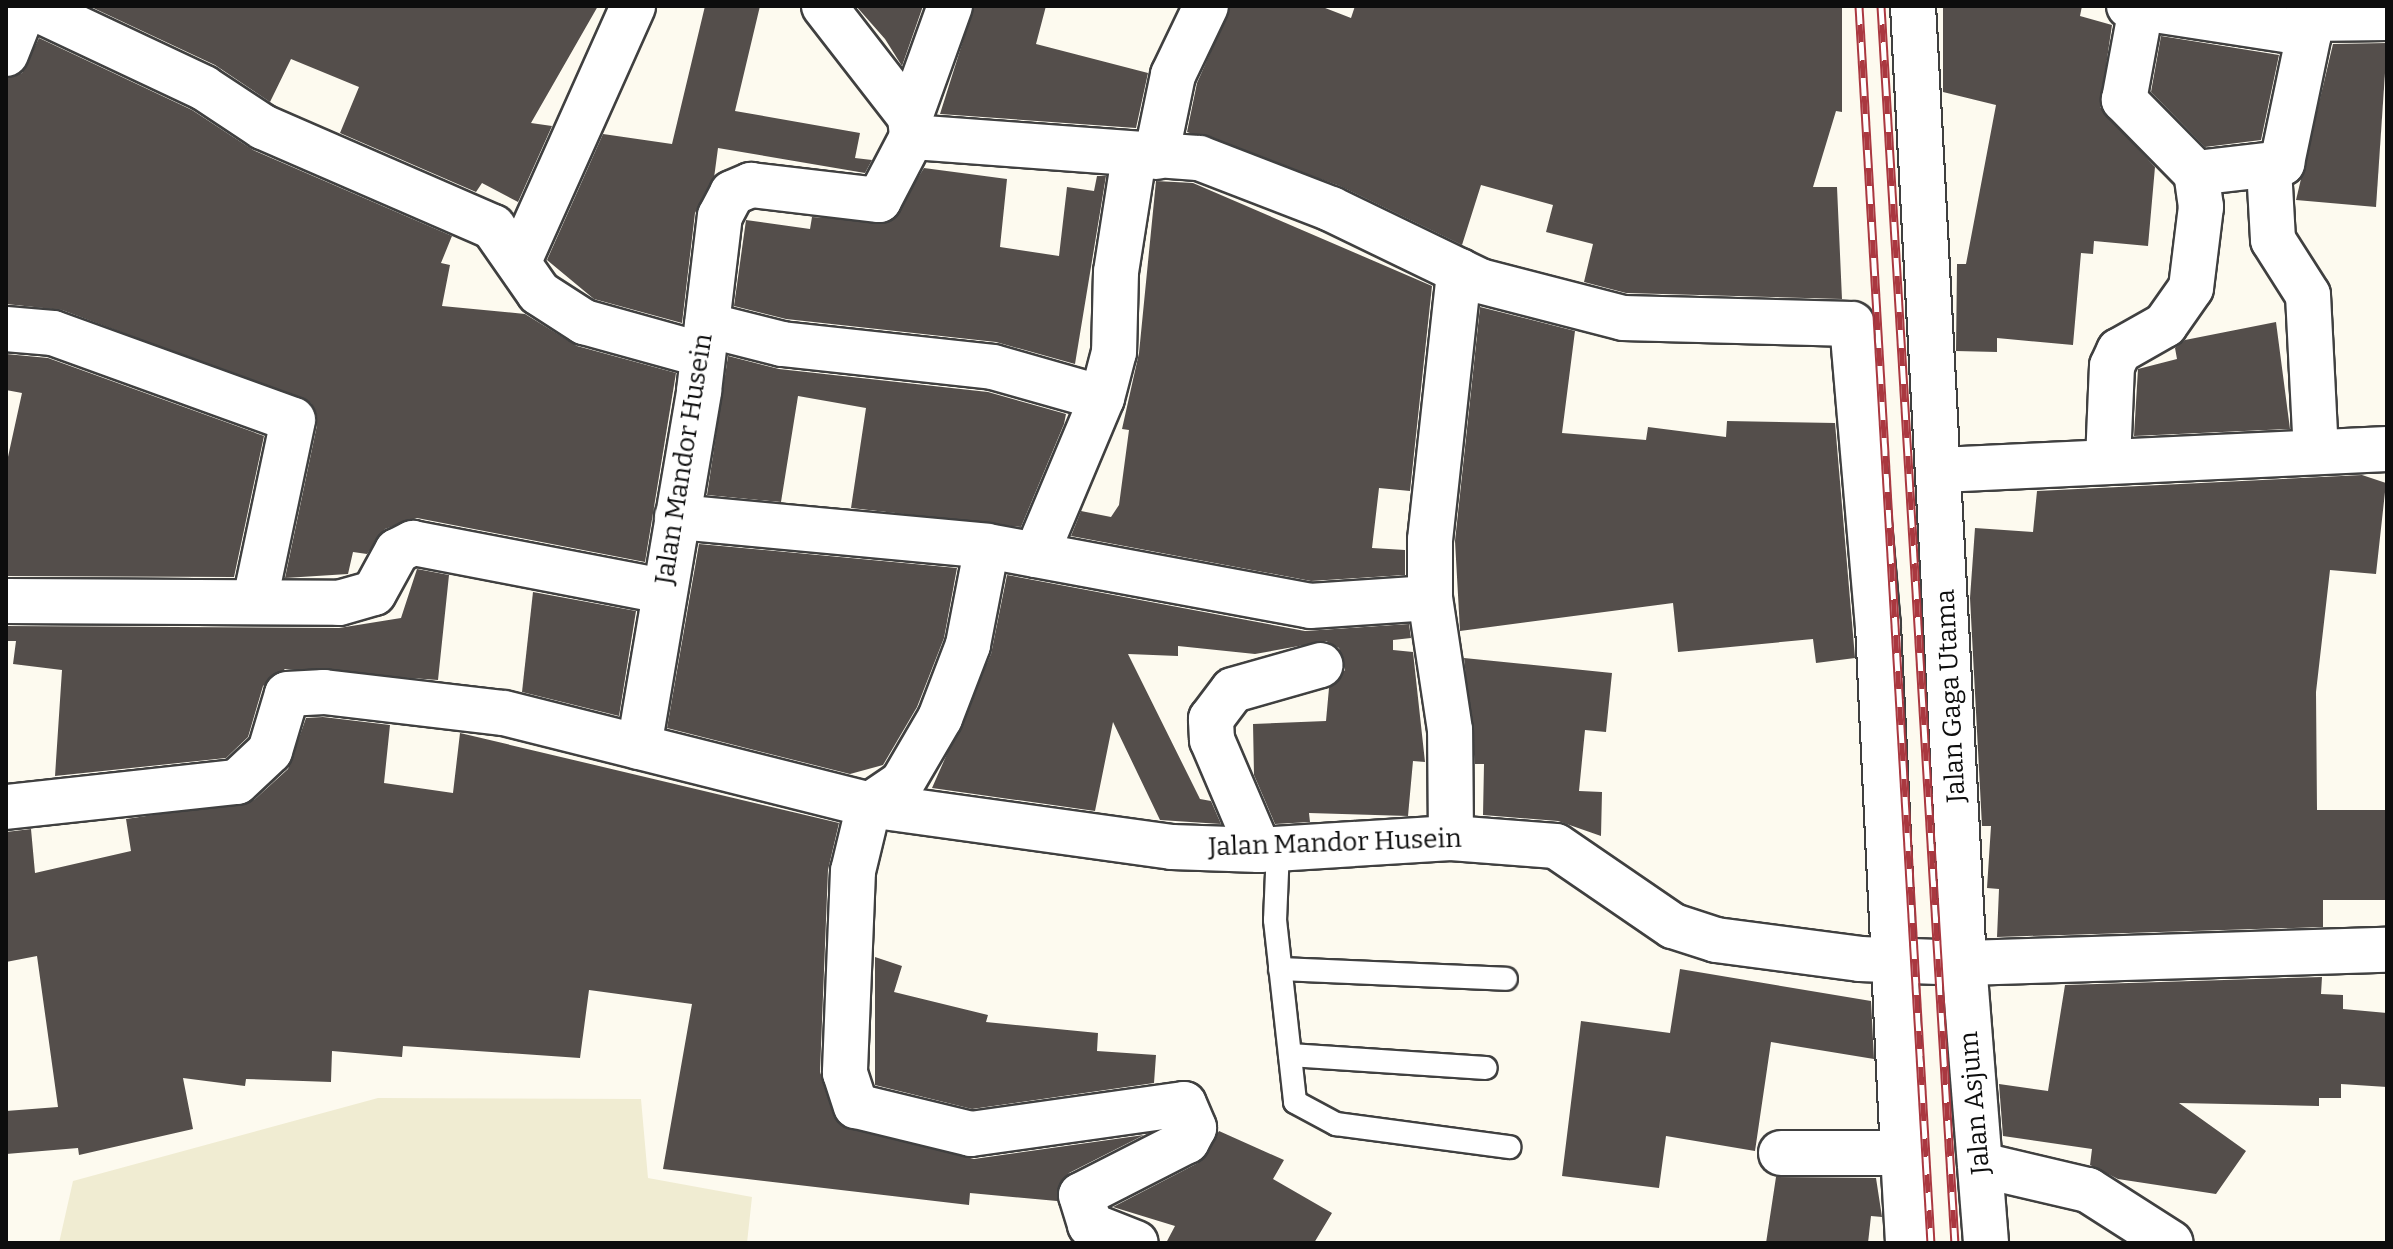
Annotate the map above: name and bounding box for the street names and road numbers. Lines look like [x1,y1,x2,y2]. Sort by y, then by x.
street label: Jalan Mandor Husein [649,331,719,587]
street label: Jalan Gaga Utama [1930,589,1972,803]
street label: Jalan Mandor Husein [1208,823,1462,863]
street label: Jalan Asjum [1953,1030,1997,1176]

